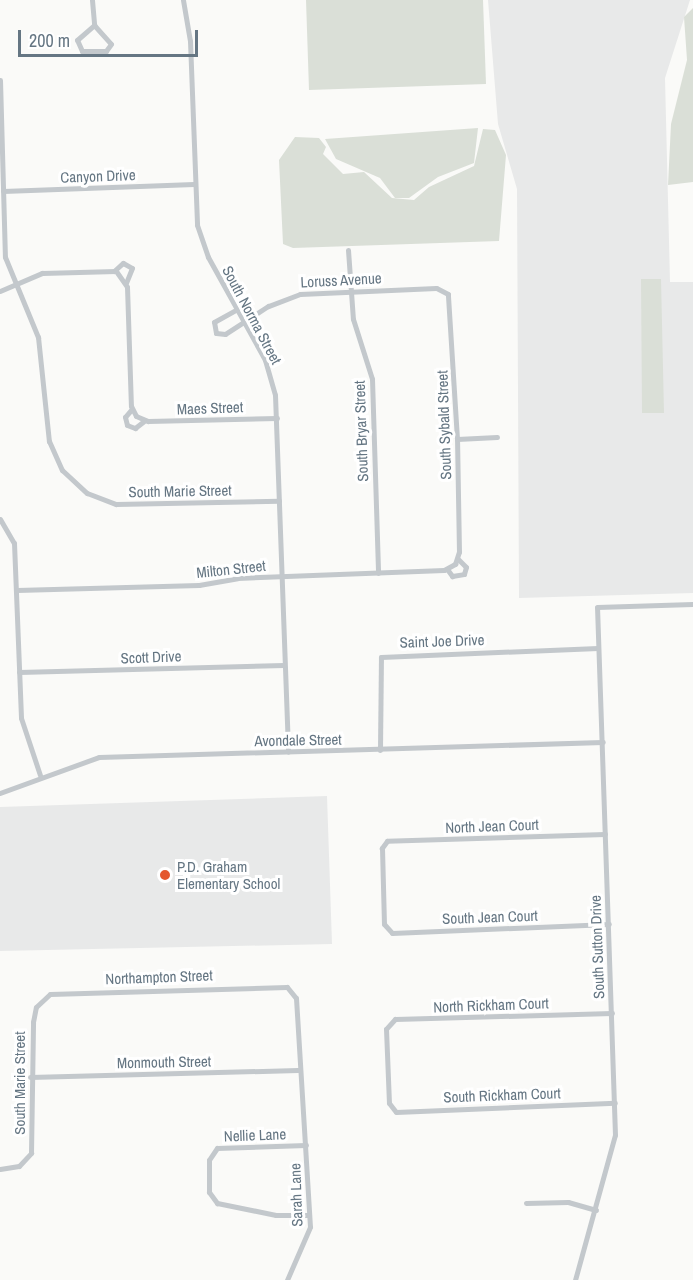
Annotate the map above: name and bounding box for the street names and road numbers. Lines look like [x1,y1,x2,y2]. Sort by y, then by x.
street label: Canyon Drive [60,166,136,186]
street label: South Norma Street [219,263,285,367]
street label: Loruss Avenue [300,269,382,291]
street label: South Sybald Street [433,370,455,480]
street label: South Bryar Street [350,380,372,482]
street label: Maes Street [177,398,243,418]
street label: South Marie Street [128,481,232,501]
street label: Milton Street [195,556,267,582]
street label: Saint Joe Drive [399,631,485,651]
street label: Scott Drive [120,647,182,667]
street label: Avondale Street [254,730,342,750]
street label: North Jean Court [445,815,539,837]
street label: South Sutton Drive [586,895,608,999]
street label: South Jean Court [442,906,538,928]
street label: Northampton Street [105,966,213,988]
street label: North Rickham Court [433,994,549,1016]
street label: South Marie Street [11,1031,29,1135]
street label: Monmouth Street [117,1052,211,1072]
street label: South Rickham Court [443,1084,561,1106]
street label: Nellie Lane [224,1125,286,1145]
street label: Sarah Lane [286,1163,306,1227]

